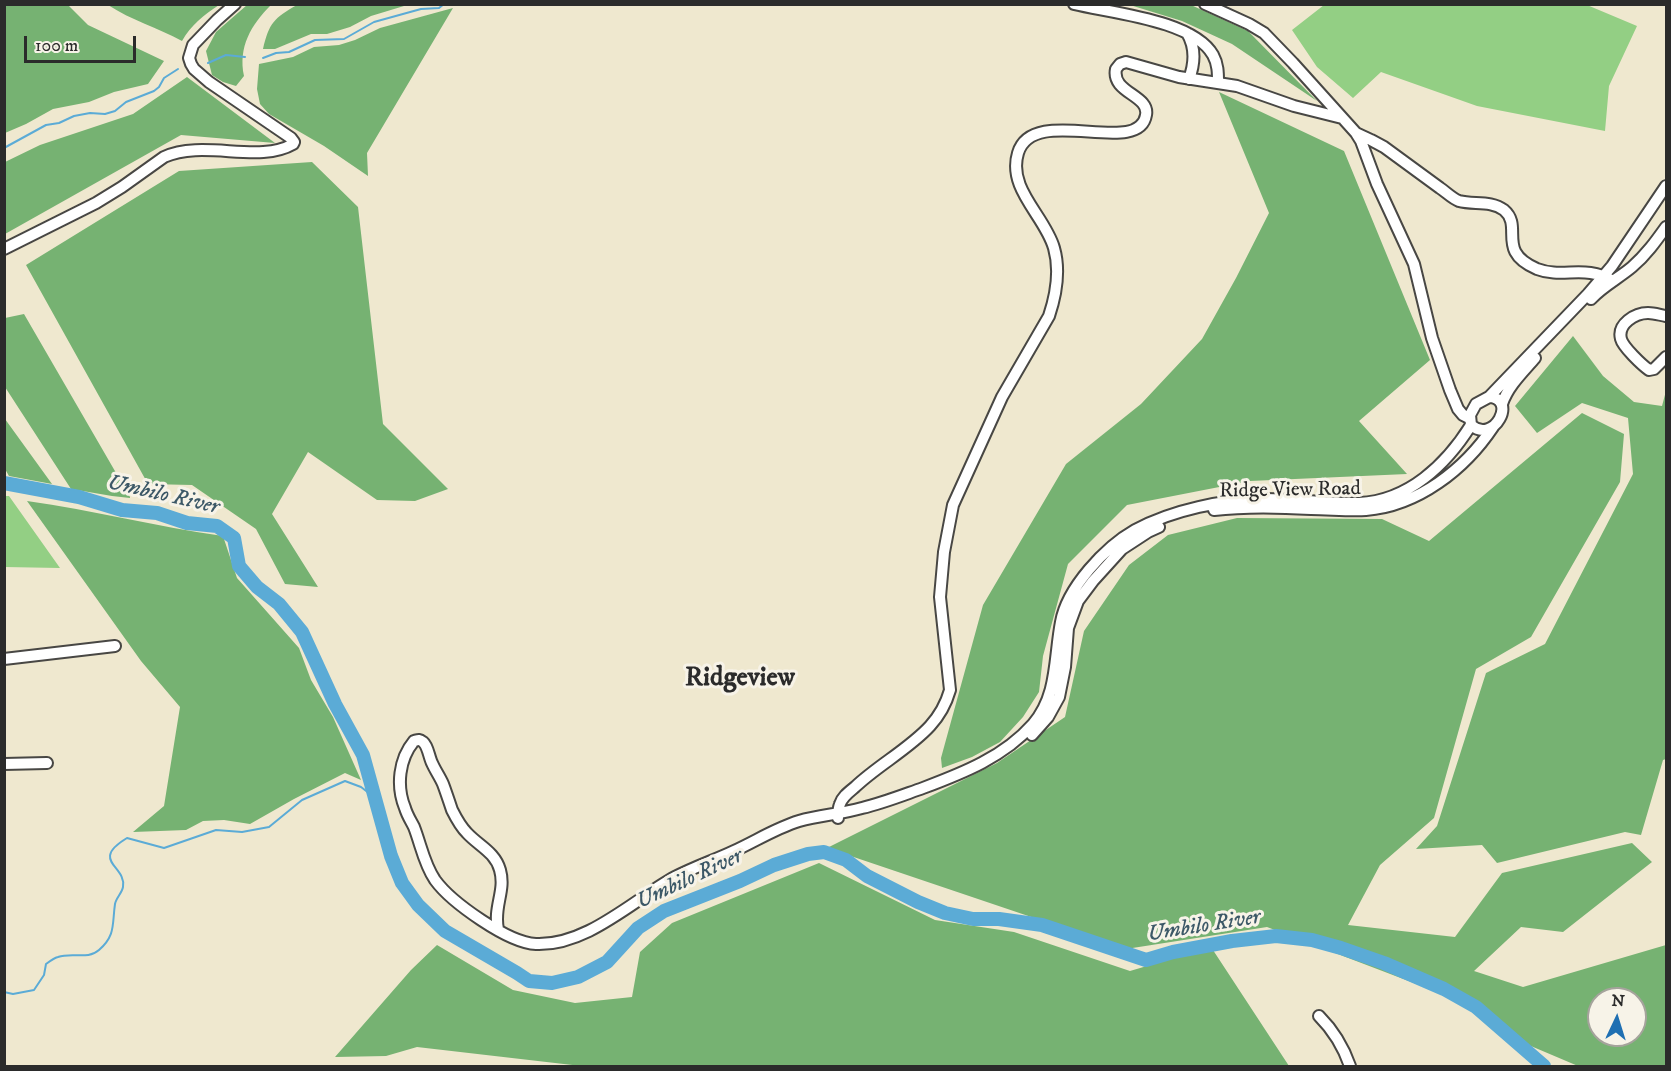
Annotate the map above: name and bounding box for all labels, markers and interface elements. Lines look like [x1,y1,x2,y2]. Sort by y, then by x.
scale bar [27,24,140,62]
text: 100 m [35,35,78,57]
water label: Umbilo River [105,470,221,522]
street label: Ridge View Road [1219,477,1361,505]
district label: Ridgeview [685,663,795,695]
water label: Umbilo River [633,844,747,916]
water label: Umbilo River [1146,905,1262,949]
north arrow [1587,987,1647,1047]
text: N [1611,991,1625,1011]

